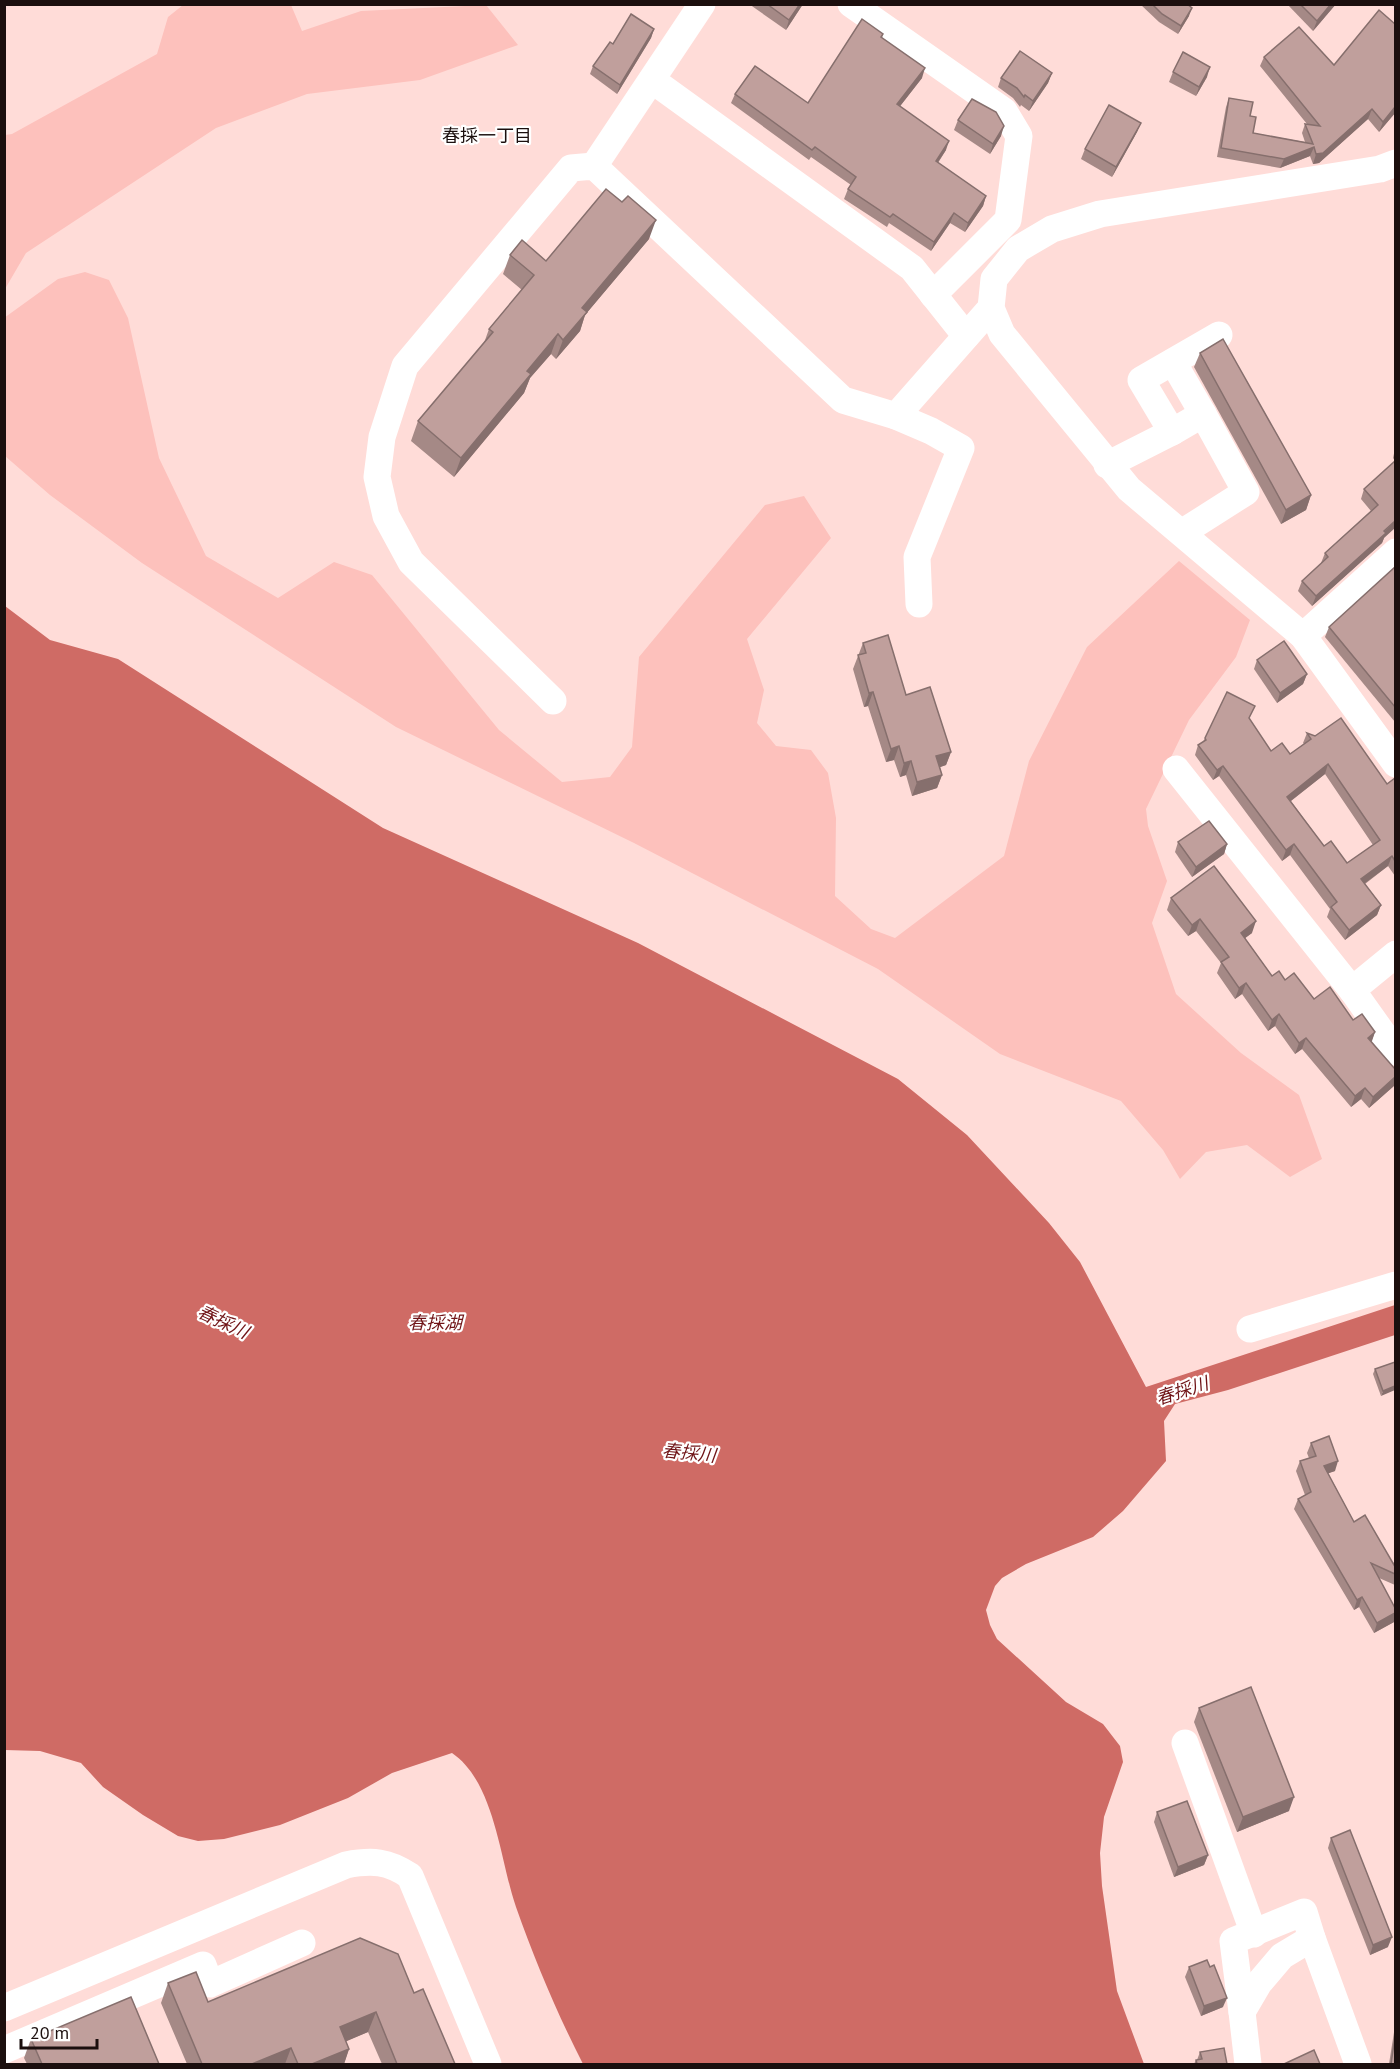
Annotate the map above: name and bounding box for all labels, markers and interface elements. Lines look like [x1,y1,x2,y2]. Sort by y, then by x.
district label: 春採一丁目 [442,124,532,147]
water label: 春採川 [194,1300,254,1344]
water label: 春採湖 [408,1311,465,1334]
water label: 春採川 [1153,1371,1213,1410]
water label: 春採川 [661,1438,719,1467]
scale bar [21,2012,98,2050]
text: 20 m [30,2021,69,2044]

